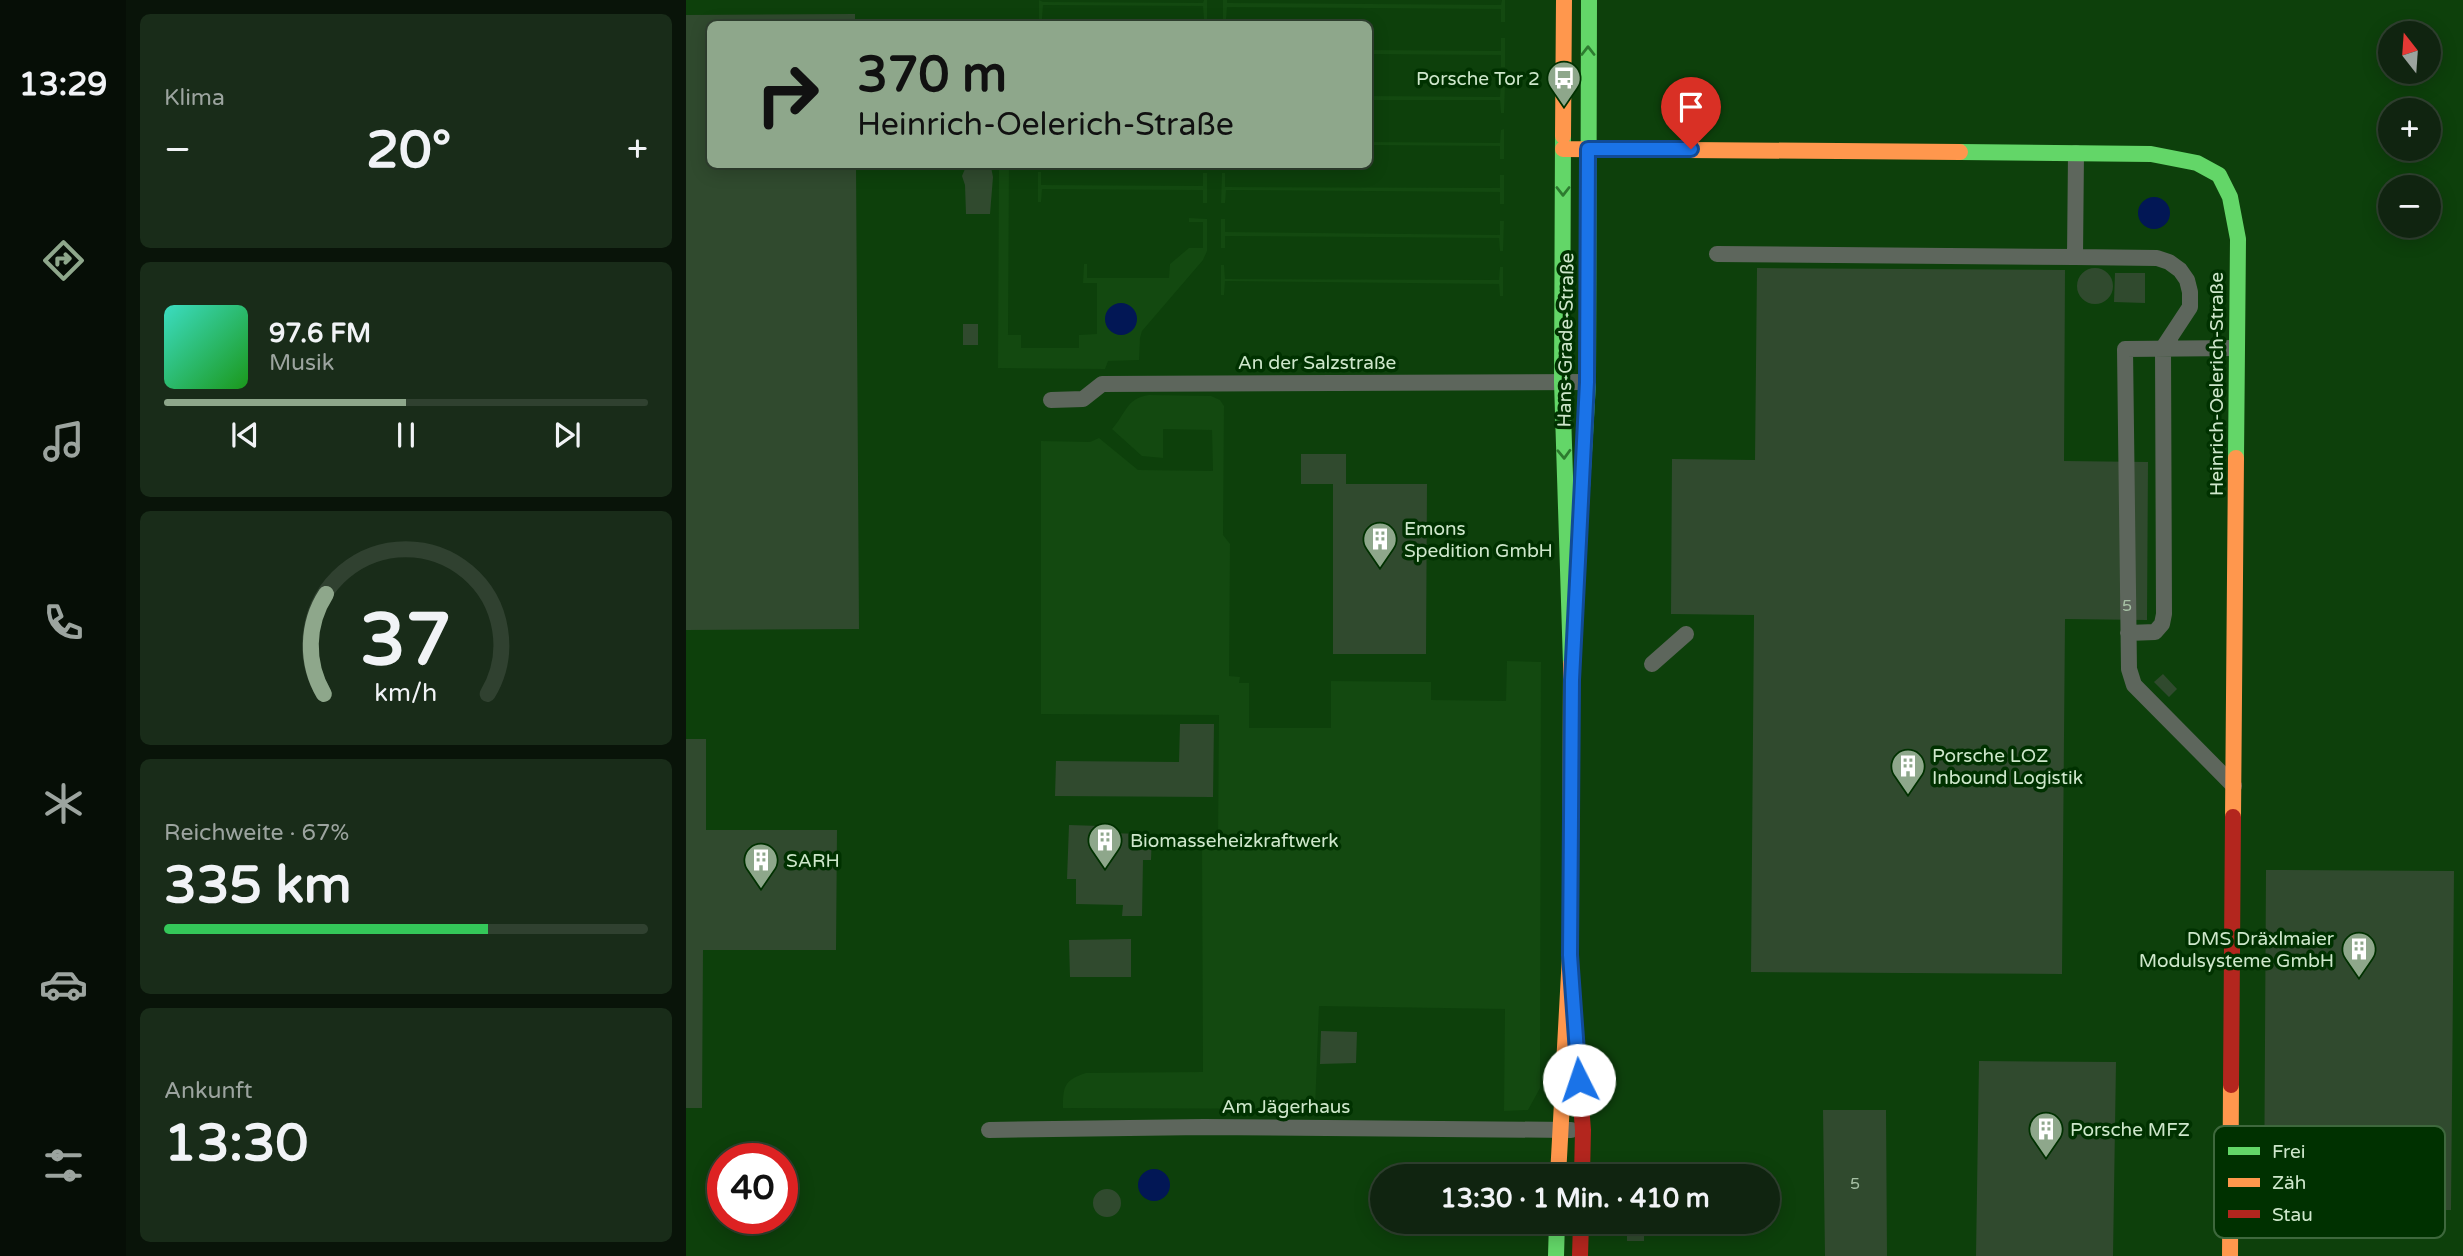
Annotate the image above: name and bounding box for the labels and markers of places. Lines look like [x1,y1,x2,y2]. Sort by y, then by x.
bus stop icon: Porsche Tor 2 [1545,59,1583,108]
place label: Porsche Tor 2 [1416,68,1540,90]
pin [1661,77,1721,149]
place label: Emons Spedition GmbH [1404,518,1553,562]
building icon: Emons Spedition GmbH [1361,520,1399,569]
place label: Porsche LOZ Inbound Logistik [1932,745,2083,789]
building icon: Porsche LOZ Inbound Logistik [1889,747,1927,796]
building icon: Biomasseheizkraftwerk [1086,821,1124,870]
place label: Biomasseheizkraftwerk [1130,830,1339,852]
building icon: SARH [742,841,780,890]
place label: SARH [786,850,840,872]
place label: DMS Dräxlmaier Modulsysteme GmbH [2139,928,2335,972]
building icon: DMS Dräxlmaier Modulsysteme GmbH [2340,930,2378,979]
building icon: Porsche MFZ [2027,1110,2065,1159]
place label: Porsche MFZ [2070,1119,2190,1141]

